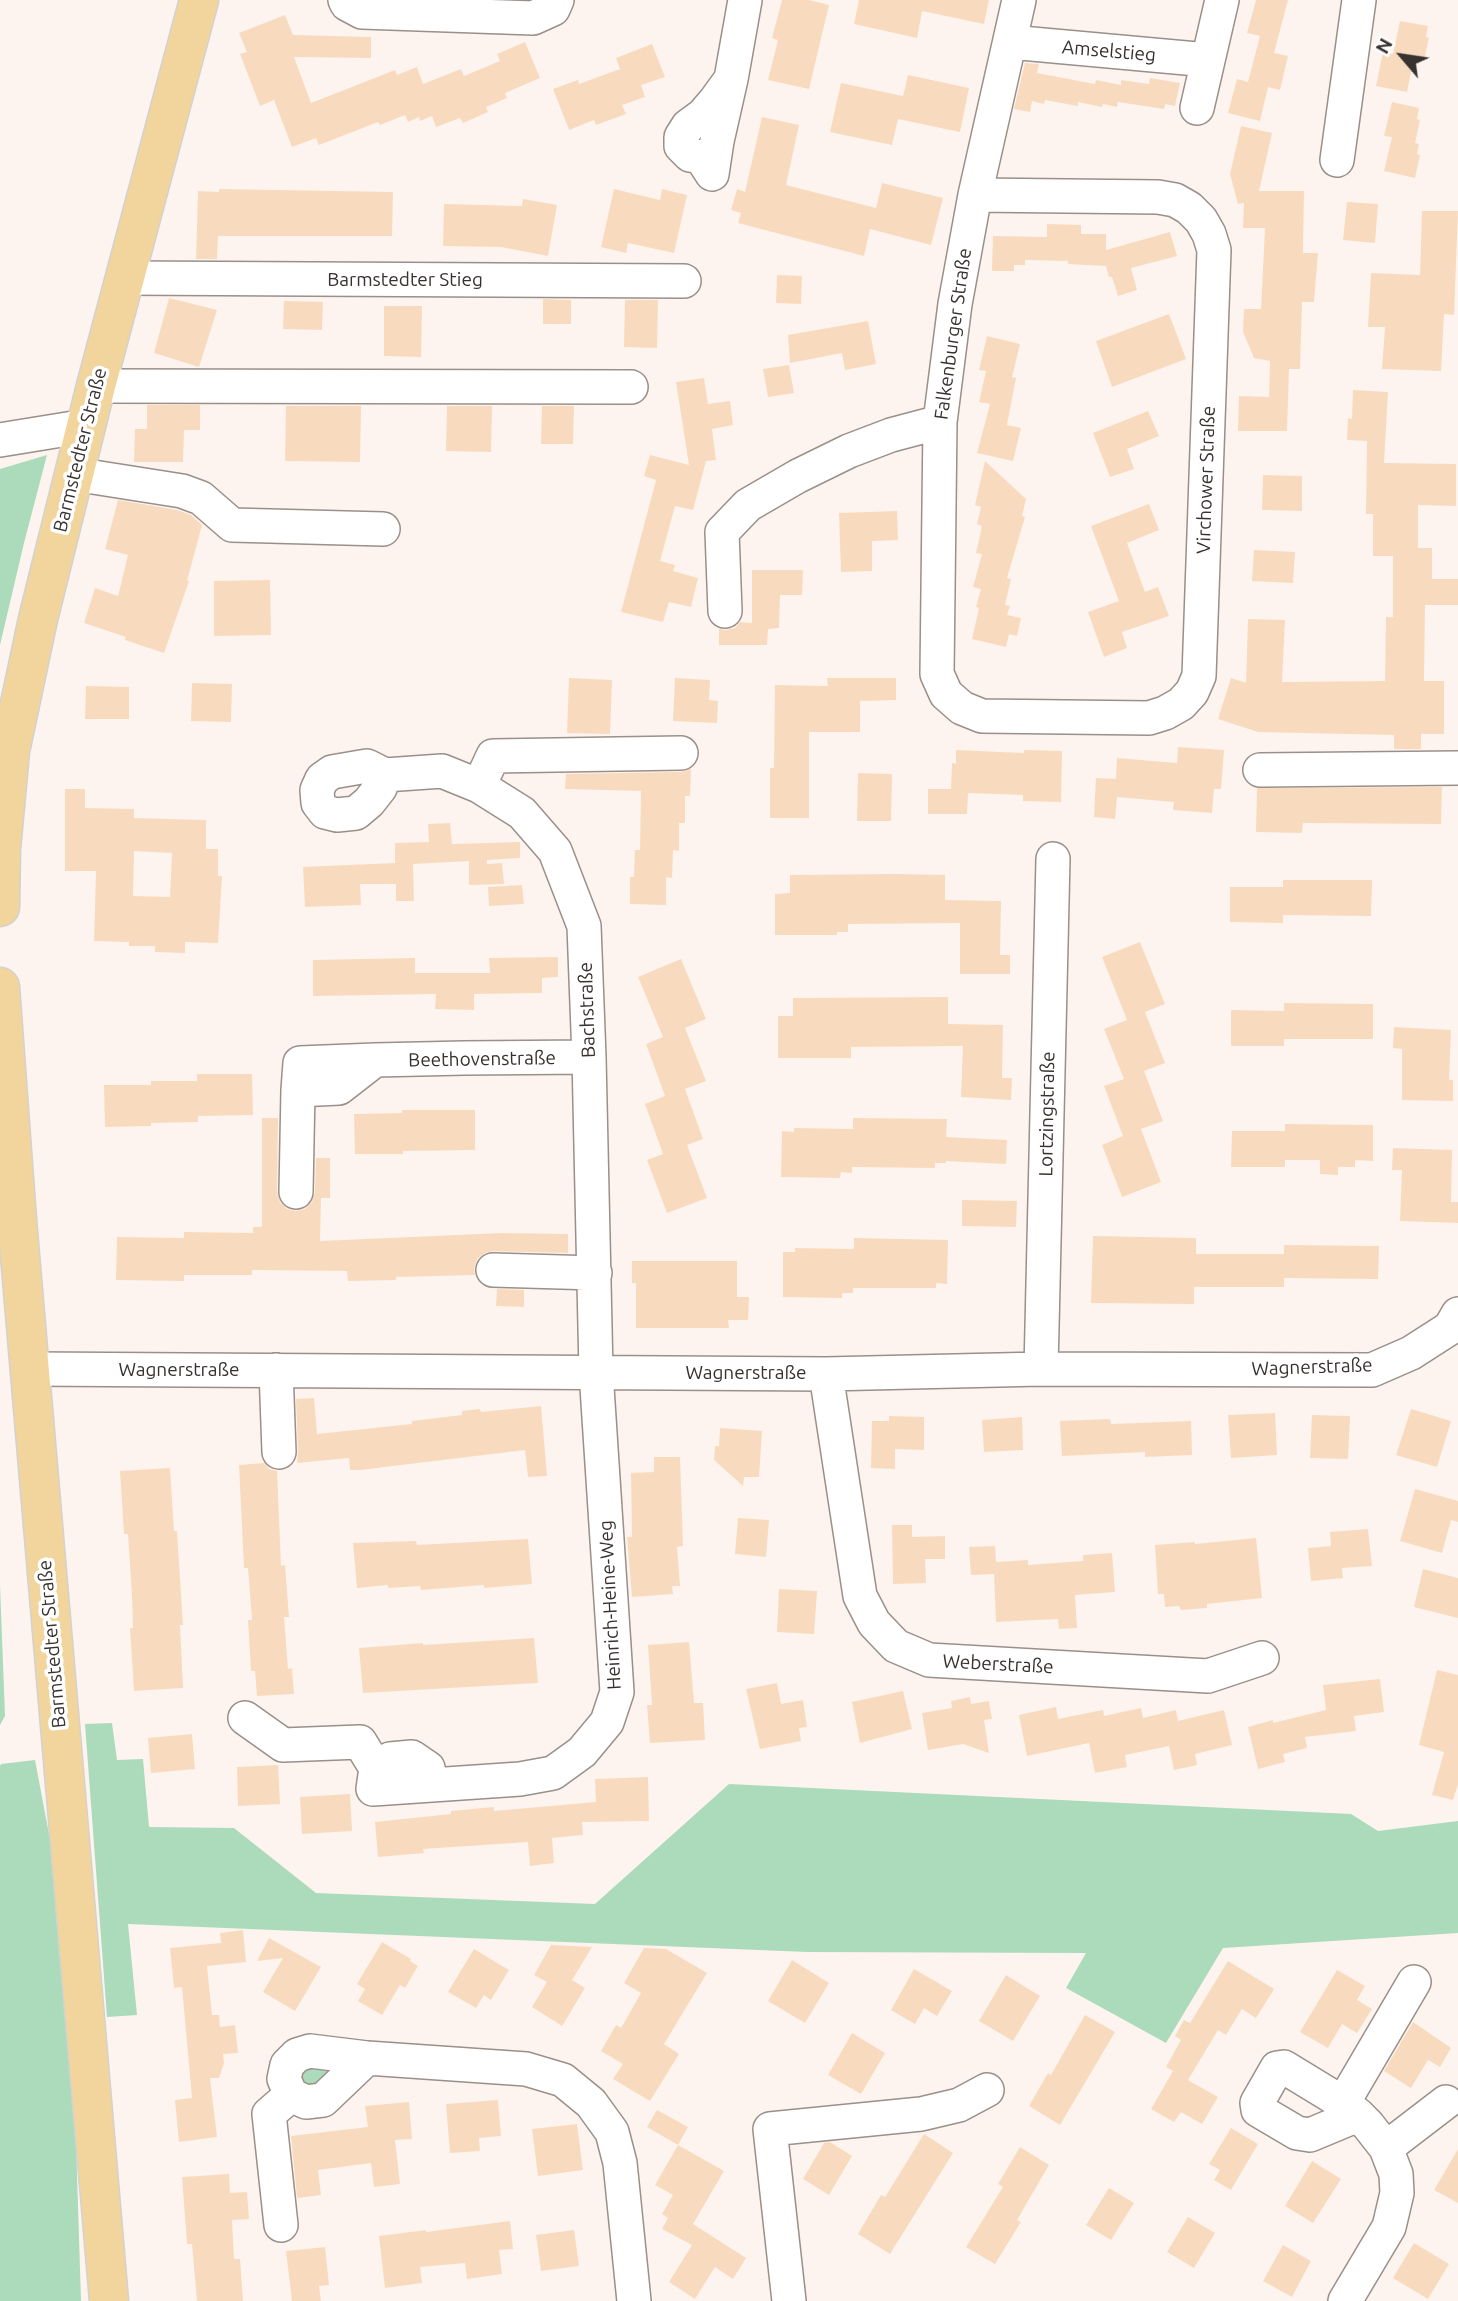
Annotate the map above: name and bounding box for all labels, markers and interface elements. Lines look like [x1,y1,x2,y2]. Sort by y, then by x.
north arrow [1367,21,1437,91]
text: N [1371,34,1397,57]
street label: Amselstieg [1061,36,1157,66]
street label: Falkenburger Straße [930,247,976,421]
street label: Barmstedter Stieg [327,269,483,291]
street label: Barmstedter Straße [49,365,111,535]
street label: Virchower Straße [1192,405,1220,555]
street label: Bachstraße [574,962,600,1058]
street label: Beethovenstraße [408,1046,556,1072]
street label: Lortzingstraße [1035,1051,1059,1177]
street label: Wagnerstraße [1251,1353,1373,1381]
street label: Wagnerstraße [118,1359,240,1381]
street label: Wagnerstraße [685,1362,807,1384]
street label: Heinrich-Heine-Weg [594,1519,626,1691]
street label: Barmstedter Straße [33,1559,71,1729]
street label: Weberstraße [942,1650,1054,1678]

